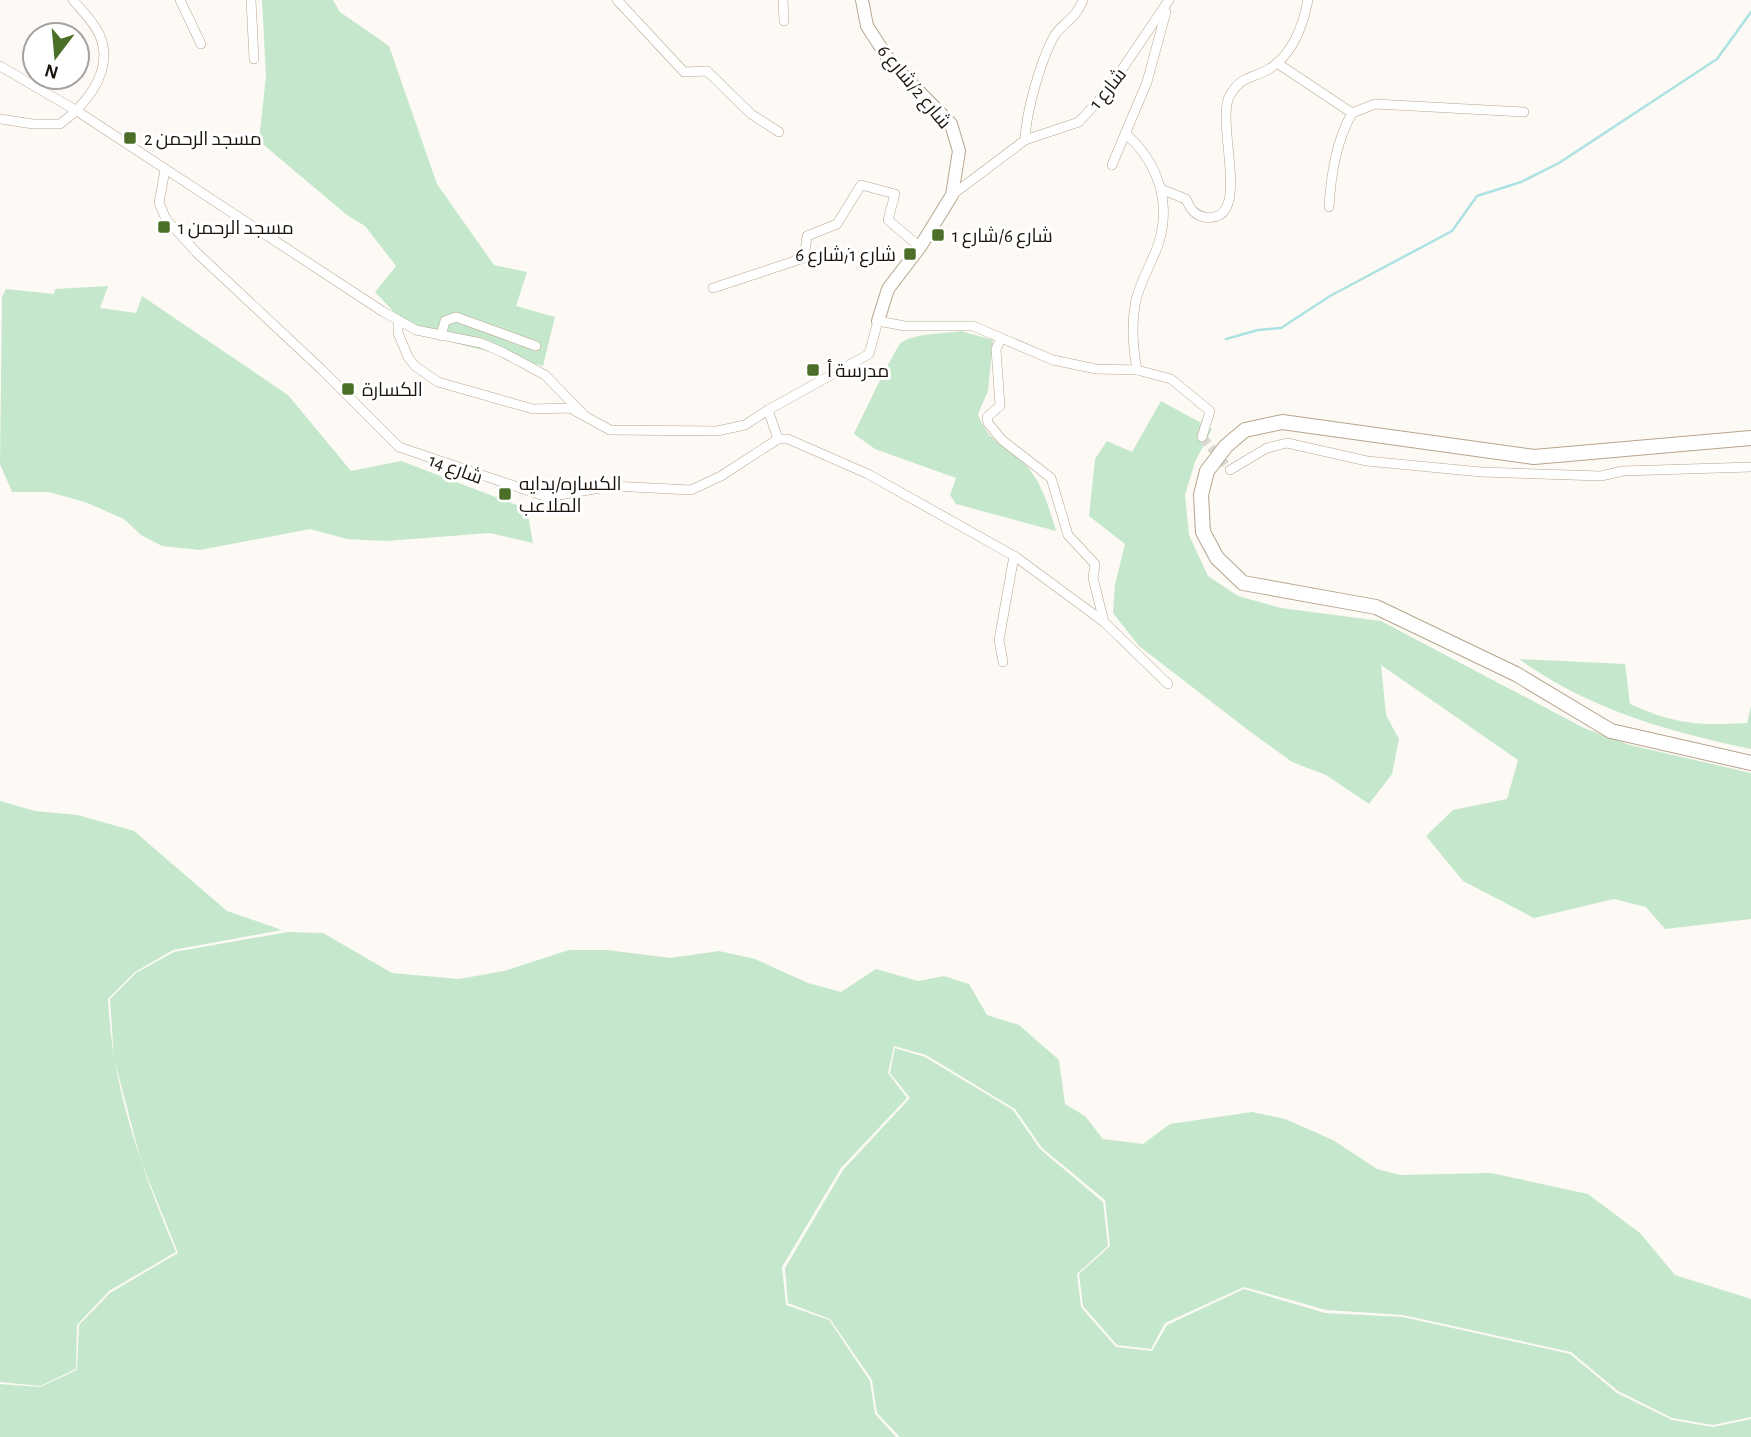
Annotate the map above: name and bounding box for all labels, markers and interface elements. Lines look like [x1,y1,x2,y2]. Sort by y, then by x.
north arrow [21,21,91,91]
street label: شارع 2/شارع 6 [871,41,955,134]
text: N [43,60,61,82]
street label: شارع 1 [1085,64,1133,115]
marker: مسجد الرحمن 2 [122,130,138,146]
place label: مسجد الرحمن 2 [144,130,262,150]
marker: مسجد الرحمن 1 [156,219,172,235]
place label: مسجد الرحمن 1 [178,219,294,239]
place label: شارع 6/شارع 1 [952,226,1053,249]
marker: شارع 6/شارع 1 [930,227,946,243]
place label: شارع 1/شارع 6 [795,245,896,268]
marker: شارع 1/شارع 6 [902,246,918,262]
place label: مدرسة أ [827,359,889,382]
marker: مدرسة أ [805,362,821,378]
marker: الكسارة [340,381,356,397]
place label: الكسارة [362,381,423,401]
street label: شارع 14 [425,450,485,491]
place label: الكساره/بدايه الملاعب [519,475,622,516]
marker: الكساره/بدايه الملاعب [497,486,513,502]

